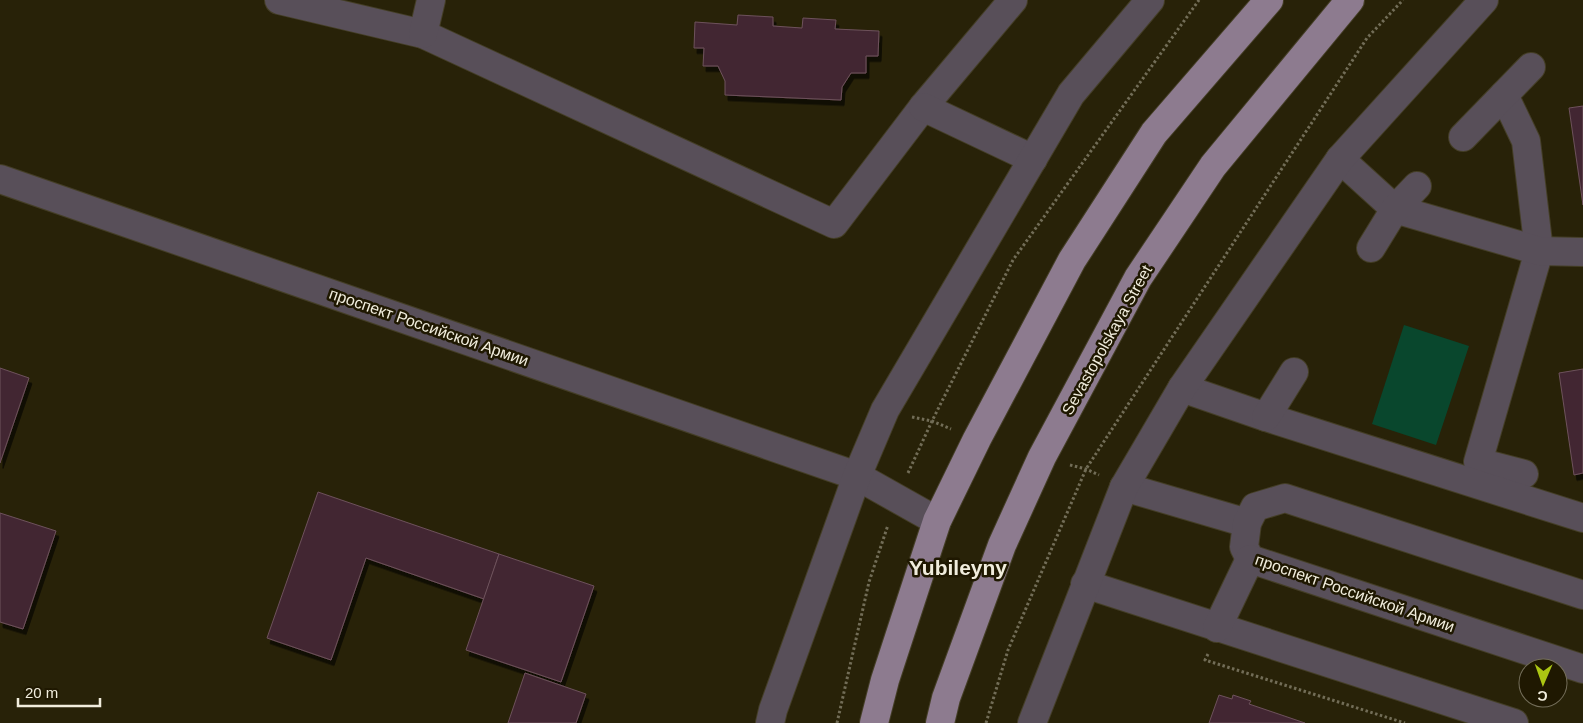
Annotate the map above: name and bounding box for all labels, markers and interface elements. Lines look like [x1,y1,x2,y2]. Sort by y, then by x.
street label: Sevastopolskaya Street [1059,262,1155,418]
street label: проспект Российской Армии [327,285,531,369]
street label: проспект Российской Армии [1253,551,1457,635]
district label: Yubileyny [909,556,1007,579]
north arrow [1518,658,1568,708]
scale bar [18,676,100,708]
text: 20 m [25,684,58,701]
text: С [1537,688,1548,704]

